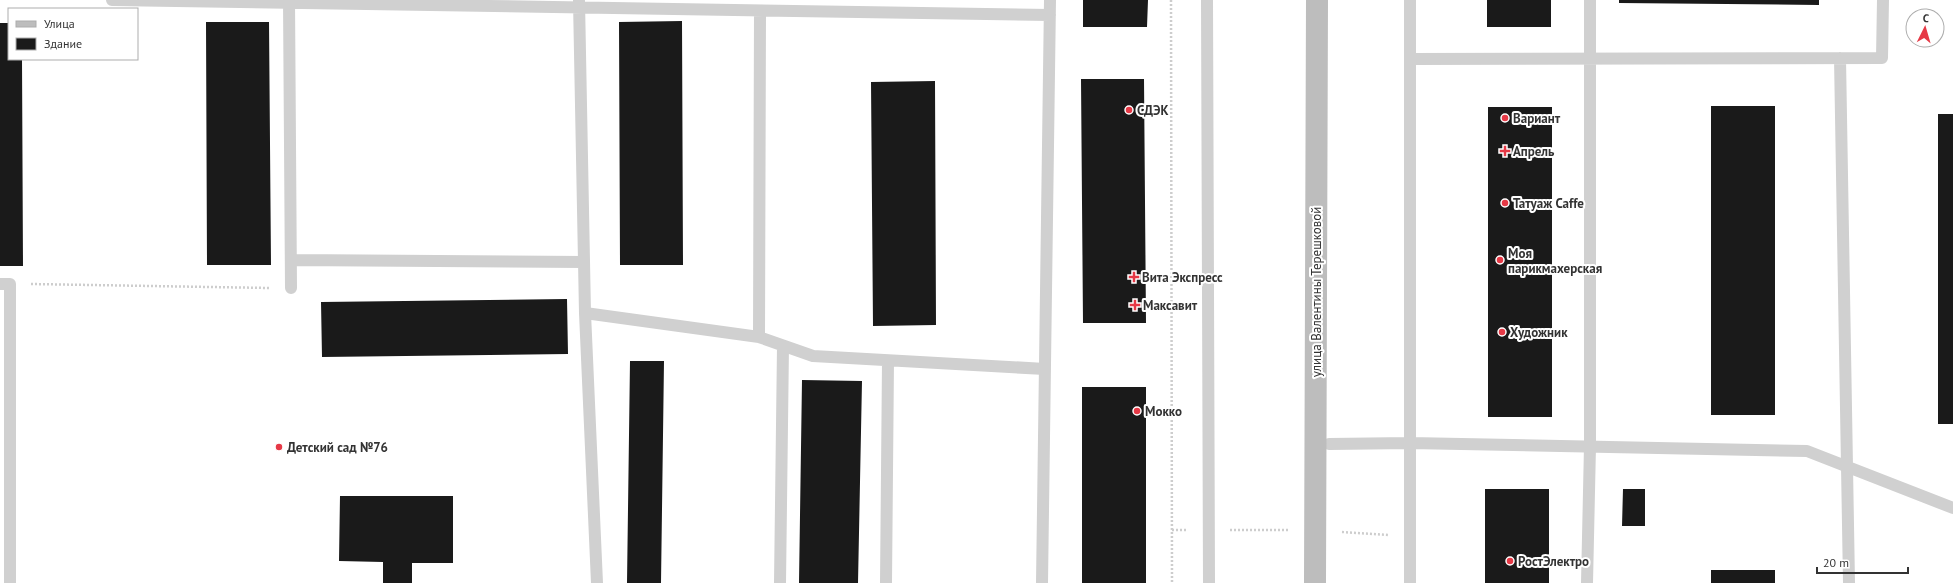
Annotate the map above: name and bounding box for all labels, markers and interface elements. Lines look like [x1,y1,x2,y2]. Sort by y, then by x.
legend [8,8,138,60]
north arrow [1905,8,1945,48]
text: С [1922,11,1930,25]
text: Улица [44,16,75,31]
text: Здание [44,36,82,51]
place label: СДЭК [1137,102,1169,119]
marker: СДЭК [1124,105,1134,115]
place label: Вариант [1513,110,1561,127]
marker: Вариант [1500,113,1510,123]
place label: Апрель [1513,143,1555,160]
marker: Апрель [1500,146,1510,156]
place label: Татуаж Caffe [1513,195,1584,212]
marker: Татуаж Caffe [1500,198,1510,208]
street label: улица Валентины Терешковой [1308,207,1325,377]
place label: Моя парикмахерская [1508,245,1602,277]
marker: Моя парикмахерская [1495,255,1505,265]
place label: Вита Экспресс [1142,269,1223,286]
marker: Вита Экспресс [1129,272,1139,282]
place label: Максавит [1143,297,1198,314]
marker: Максавит [1130,300,1140,310]
place label: Художник [1510,324,1568,341]
marker: Художник [1497,327,1507,337]
place label: Мокко [1145,403,1182,420]
marker: Мокко [1132,406,1142,416]
place label: Детский сад №76 [287,439,388,456]
marker: Детский сад №76 [274,442,284,452]
scale bar [1817,549,1908,575]
place label: РостЭлектро [1518,553,1589,570]
text: 20 m [1823,555,1849,570]
marker: РостЭлектро [1505,556,1515,566]

